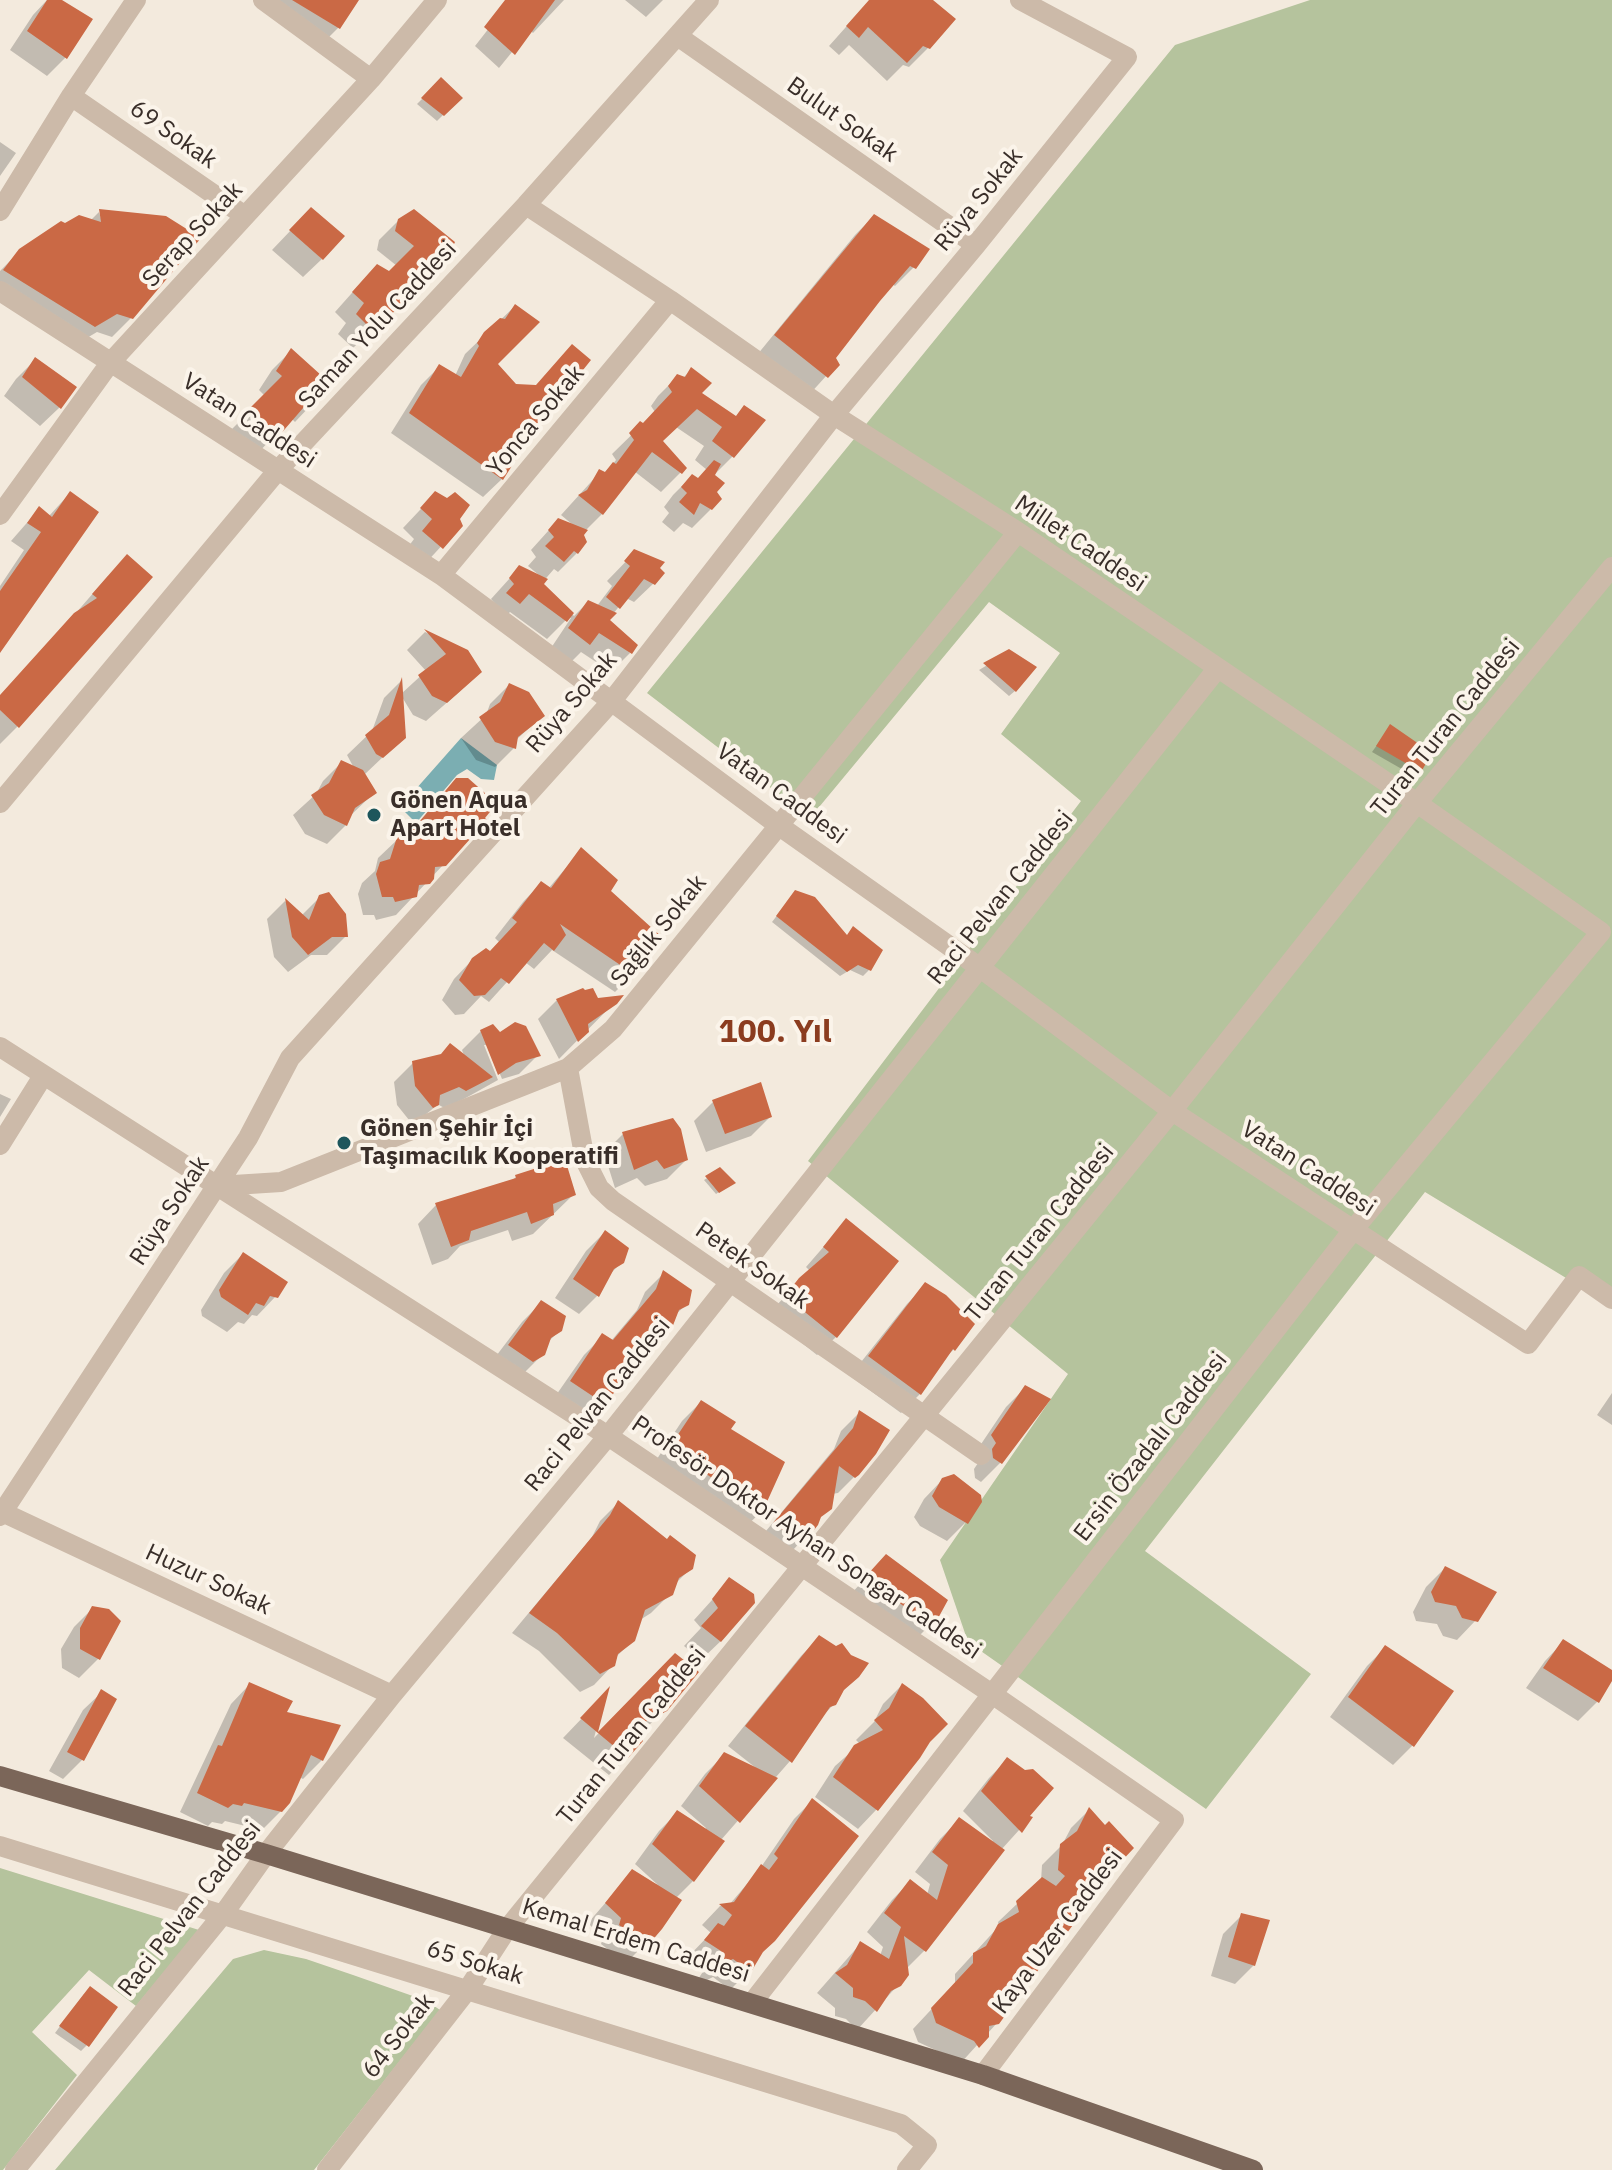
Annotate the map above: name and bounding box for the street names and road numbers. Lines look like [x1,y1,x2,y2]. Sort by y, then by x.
street label: Bulut Sokak [781,71,903,169]
street label: 69 Sokak [124,95,222,175]
street label: Rüya Sokak [929,143,1029,257]
street label: Serap Sokak [137,176,249,294]
street label: Saman Yolu Caddesi [293,235,463,415]
street label: Yonca Sokak [481,360,591,482]
street label: Vatan Caddesi [177,367,321,475]
street label: Millet Caddesi [1009,490,1151,598]
street label: Turan Turan Caddesi [1365,633,1527,823]
street label: Rüya Sokak [520,647,624,759]
street label: Vatan Caddesi [710,737,852,851]
street label: Raci Pelvan Caddesi [922,805,1080,991]
street label: Sağlık Sokak [605,869,713,993]
street label: Vatan Caddesi [1236,1115,1380,1223]
street label: Turan Turan Caddesi [959,1138,1121,1328]
street label: Rüya Sokak [124,1151,216,1271]
street label: Petek Sokak [689,1216,815,1316]
street label: Raci Pelvan Caddesi [519,1312,677,1498]
street label: Ersin Özadalı Caddesi [1068,1347,1234,1547]
street label: Profesör Doktor Ayhan Songar Caddesi [626,1410,986,1666]
street label: Huzur Sokak [141,1538,275,1622]
street label: Turan Turan Caddesi [551,1641,713,1831]
street label: Raci Pelvan Caddesi [112,1815,268,2003]
street label: Kaya Uzer Caddesi [987,1844,1129,2020]
street label: Kemal Erdem Caddesi [519,1893,753,1989]
street label: 65 Sokak [423,1935,527,1991]
street label: 64 Sokak [357,1988,441,2084]

